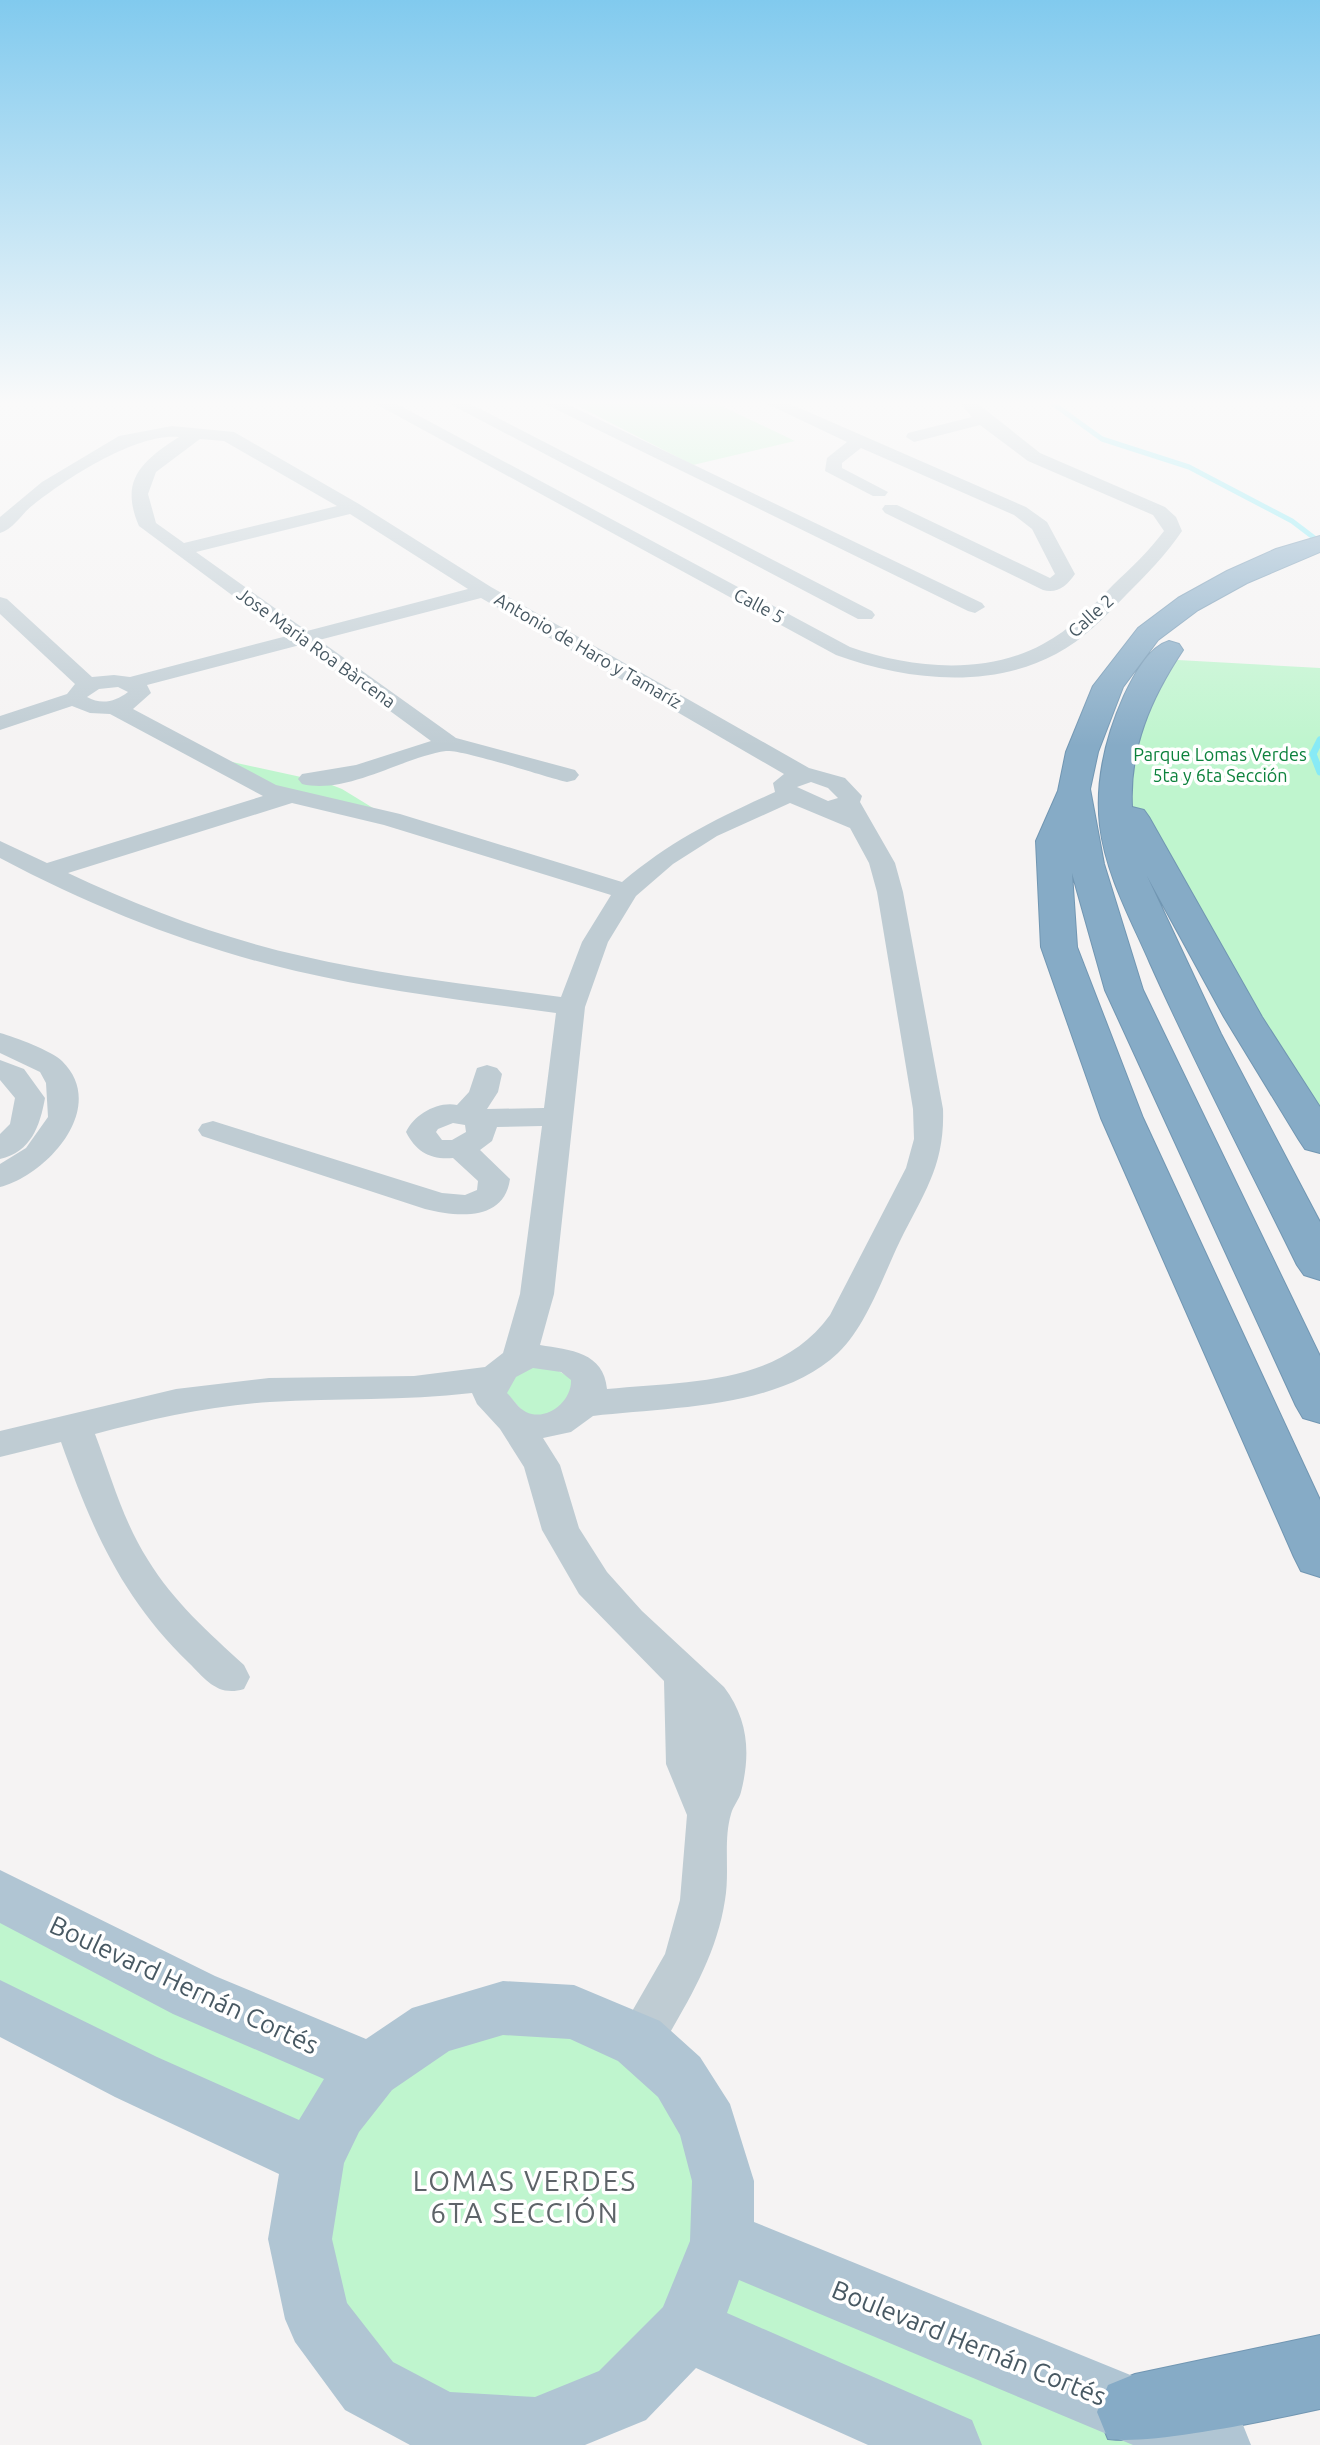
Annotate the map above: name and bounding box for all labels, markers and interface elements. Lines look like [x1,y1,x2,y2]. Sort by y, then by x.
street label: Jose Maria Roa Bàrcena [233,583,400,711]
street label: Calle 5 [731,584,788,627]
street label: Antonio de Haro y Tamaríz [492,588,685,712]
street label: Calle 2 [1064,590,1117,641]
park label: Parque Lomas Verdes 5ta y 6ta Sección [1133,744,1307,785]
street label: Boulevard Hernán Cortés [45,1910,323,2060]
district label: LOMAS VERDES 6TA SECCIÓN [413,2165,637,2228]
street label: Boulevard Hernán Cortés [828,2274,1110,2411]

